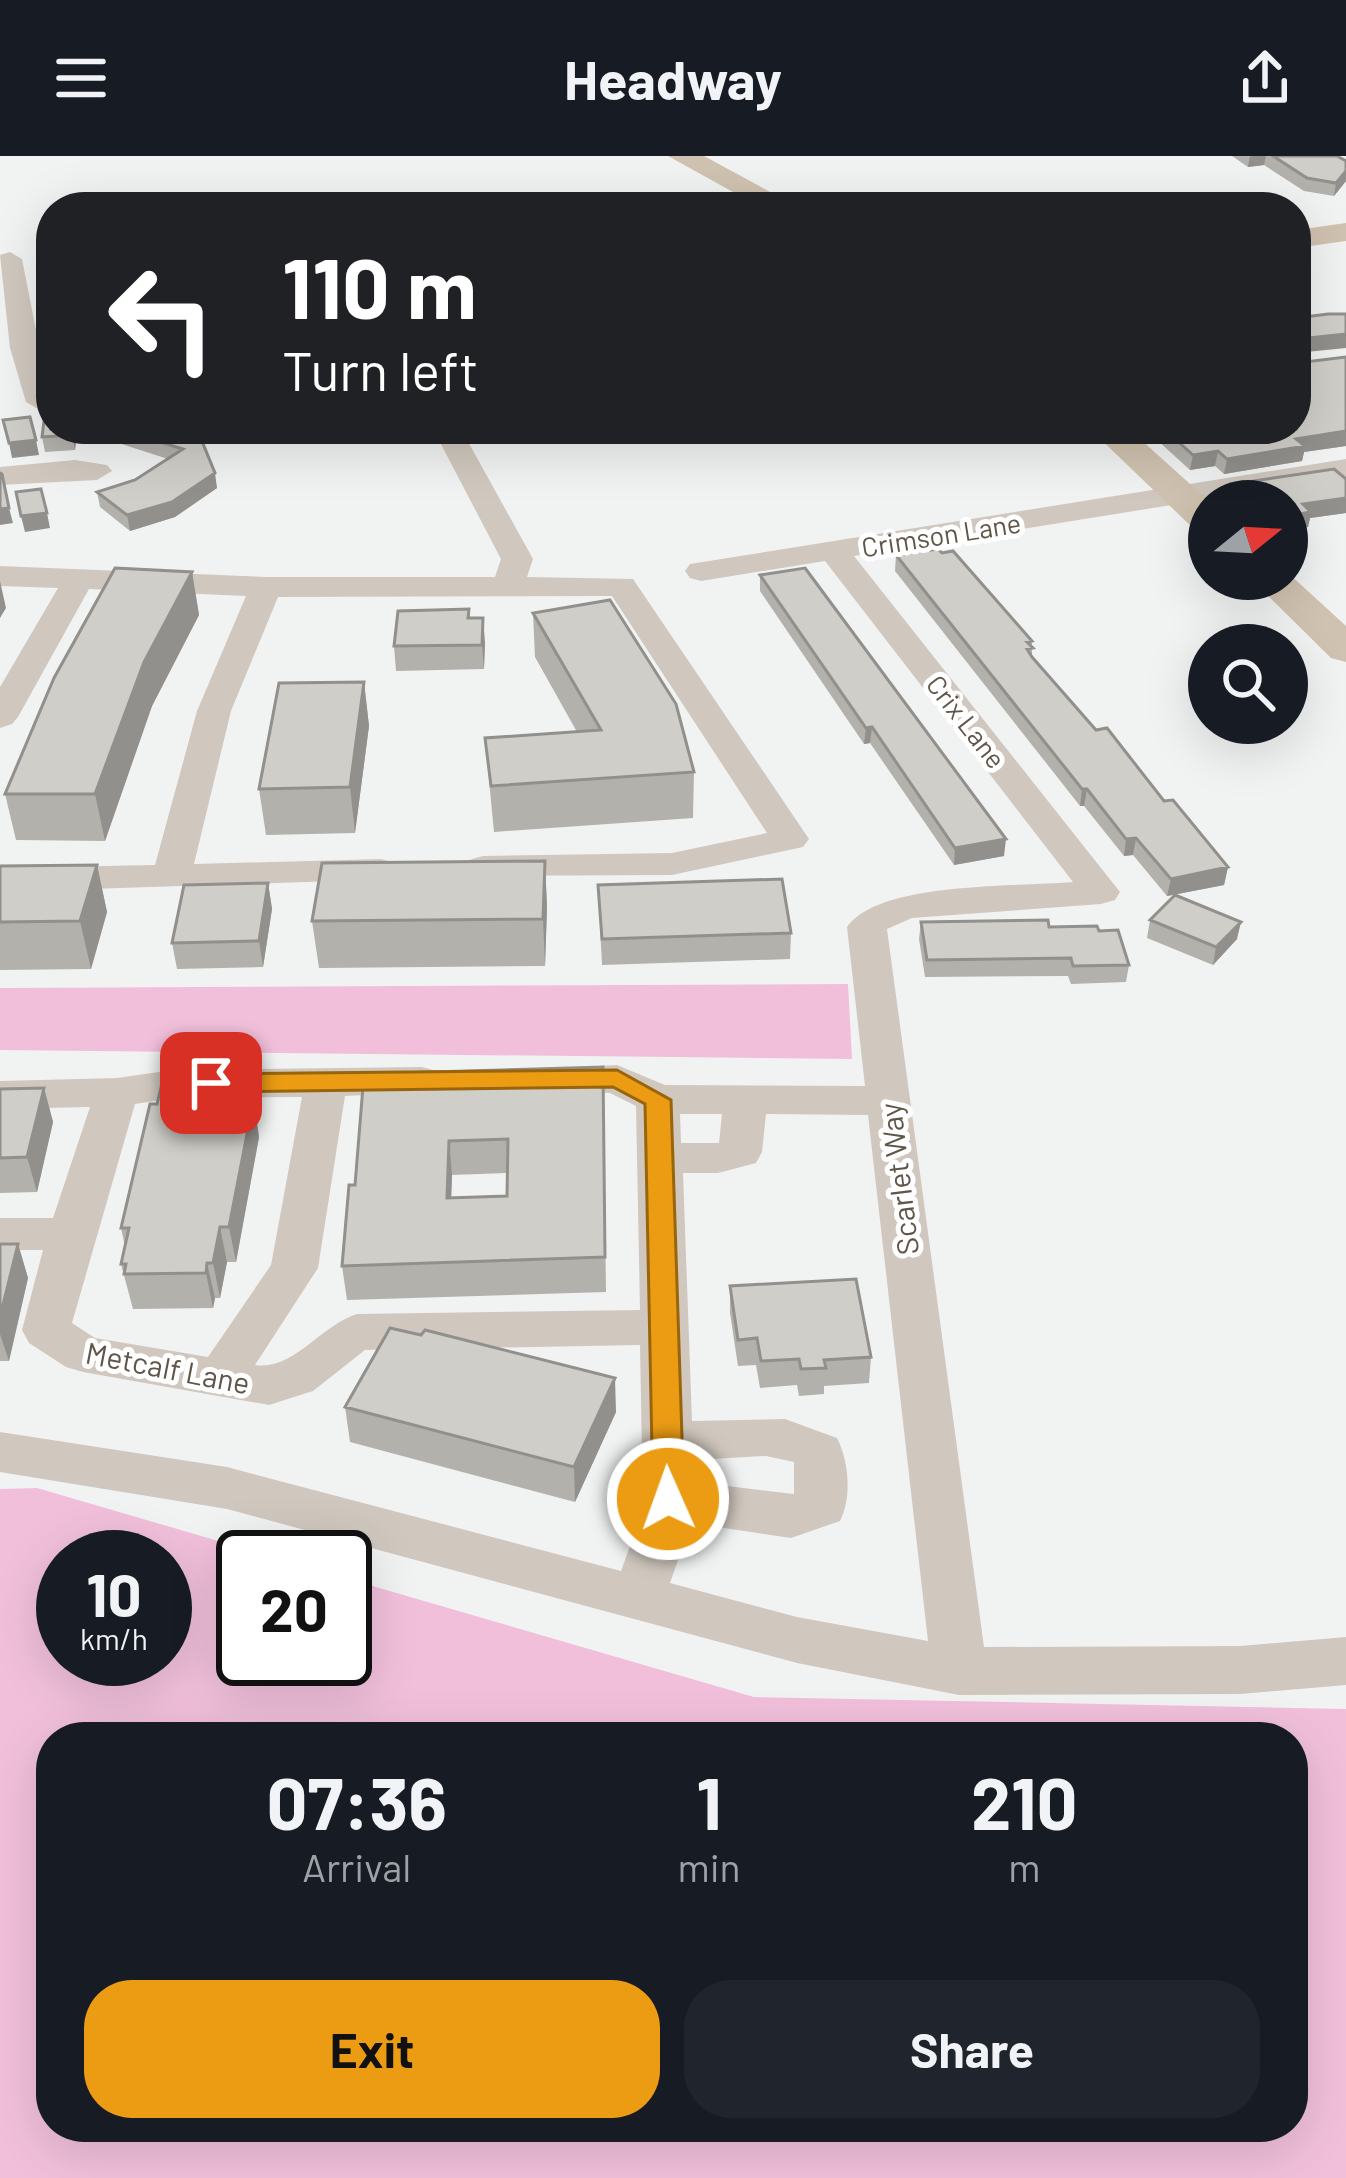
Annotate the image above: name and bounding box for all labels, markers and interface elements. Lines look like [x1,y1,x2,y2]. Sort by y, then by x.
icon: menu [48,45,114,111]
icon: share [1232,45,1298,111]
text: Headway [564,46,782,111]
text: 110 m [282,235,477,336]
icon: left [84,240,240,396]
text: Turn left [282,337,479,402]
north arrow [1188,480,1308,600]
map controls [1188,480,1308,744]
street label: Crimson Lane [859,506,1023,562]
button: search [1188,624,1308,744]
street label: Crix Lane [921,668,1013,774]
pin [160,1032,262,1134]
icon: arrive [178,1050,244,1116]
street label: Scarlet Way [871,1101,925,1257]
street label: Metcalf Lane [83,1333,253,1401]
position arrow [605,1436,731,1562]
speed limit sign: 20 [216,1530,372,1686]
text: 10 [86,1557,142,1629]
text: km/h [80,1620,148,1656]
text: 07:36 [266,1758,447,1844]
text: 1 [696,1758,722,1844]
text: 210 [971,1758,1078,1844]
text: Arrival [302,1843,411,1890]
text: min [677,1843,741,1890]
text: m [1008,1843,1040,1890]
button: Exit [84,1980,660,2118]
button: Share [684,1980,1260,2118]

